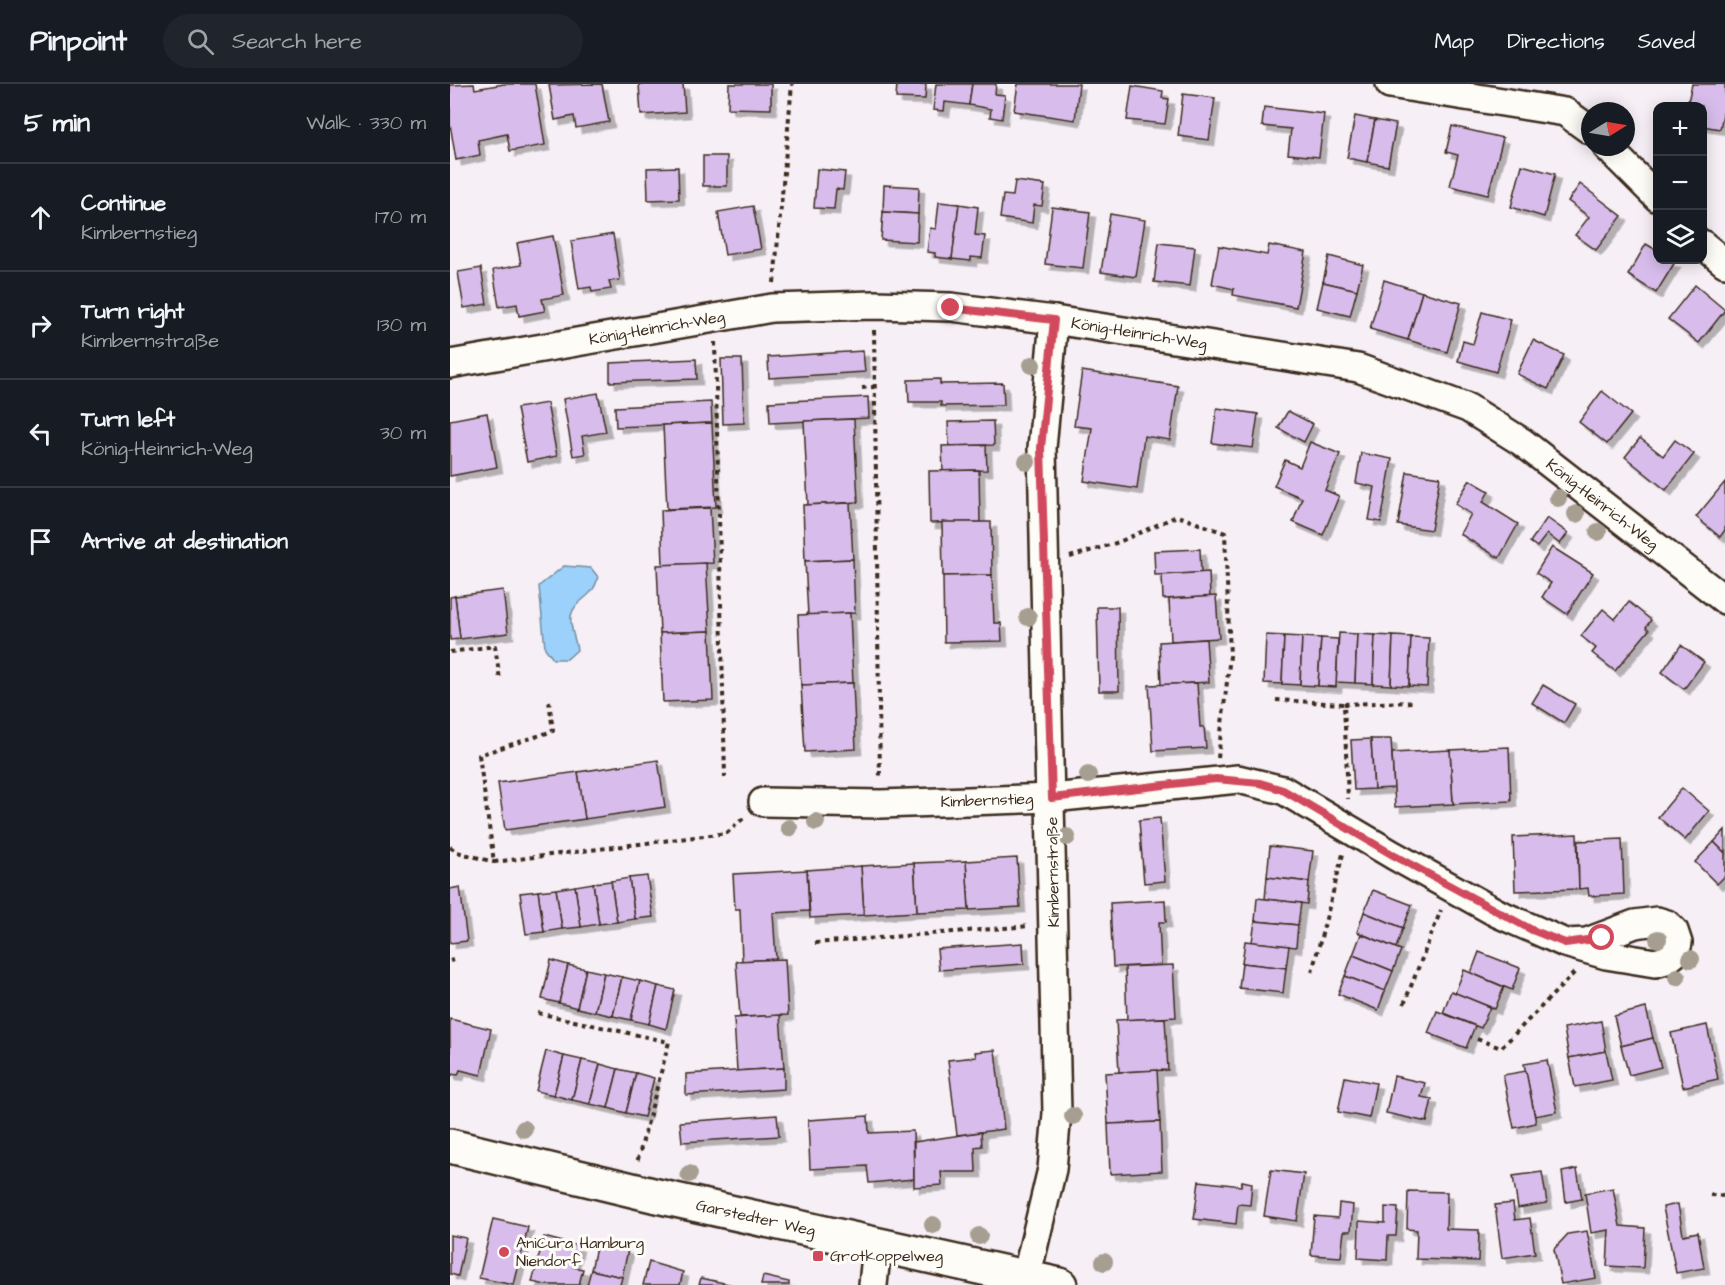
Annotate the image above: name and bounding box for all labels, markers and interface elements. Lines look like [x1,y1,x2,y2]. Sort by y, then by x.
search box [163,14,583,68]
text: Pinpoint [30,22,127,61]
icon: search [184,25,217,58]
text: Search here [232,26,362,57]
text: Map [1434,27,1474,56]
text: Directions [1507,27,1605,56]
text: Saved [1638,27,1695,56]
north arrow [1581,102,1635,156]
map controls [1653,102,1707,264]
button: + [1653,102,1707,156]
text: 5 min [24,105,90,141]
text: Walk · 330 m [306,109,426,137]
button: − [1653,156,1707,210]
text: Continue [81,188,166,219]
icon: ahead [24,201,57,234]
text: 170 m [375,203,426,231]
button: layers [1653,210,1707,264]
text: Kimbernstieg [81,219,197,247]
route end [937,294,963,320]
text: Turn right [81,296,184,327]
street label: König-Heinrich-Weg [587,305,727,351]
icon: right [24,309,57,342]
text: 130 m [377,311,426,339]
street label: König-Heinrich-Weg [1070,312,1209,356]
text: Kimbernstraße [81,327,219,355]
text: Turn left [81,404,175,435]
icon: left [24,417,57,450]
text: 30 m [380,419,426,447]
text: König-Heinrich-Weg [81,435,253,463]
street label: König-Heinrich-Weg [1541,454,1663,556]
icon: arrive [24,525,57,558]
text: Arrive at destination [81,526,288,557]
street label: Kimbernstieg [940,788,1034,813]
street label: Kimbernstraße [1041,816,1065,927]
route start [1588,924,1614,950]
street label: Garstedter Weg [694,1194,817,1243]
place label: AniCura Hamburg Niendorf [516,1232,644,1272]
marker: AniCura Hamburg Niendorf [497,1245,511,1259]
place label: Grotkoppelweg [830,1245,943,1268]
marker: Grotkoppelweg [811,1249,825,1263]

